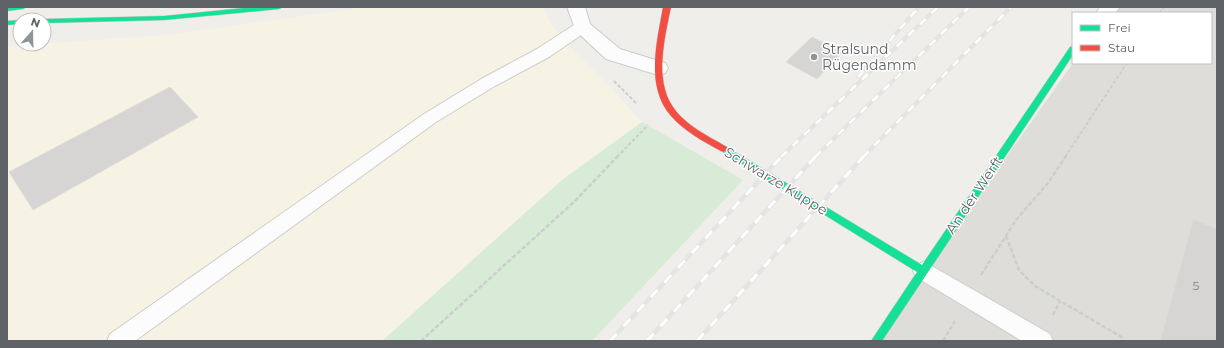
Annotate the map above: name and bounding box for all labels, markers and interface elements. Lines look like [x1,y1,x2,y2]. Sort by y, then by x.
north arrow [12,12,52,52]
legend [1072,12,1212,64]
text: N [29,15,42,31]
text: Frei [1108,20,1131,35]
place label: Stralsund Rügendamm [822,40,917,74]
text: Stau [1108,40,1135,55]
marker: Stralsund Rügendamm [809,52,819,62]
street label: Schwarze Kuppe [721,143,831,219]
street label: An der Werft [941,153,1007,237]
house number: 5 [1193,278,1200,293]

